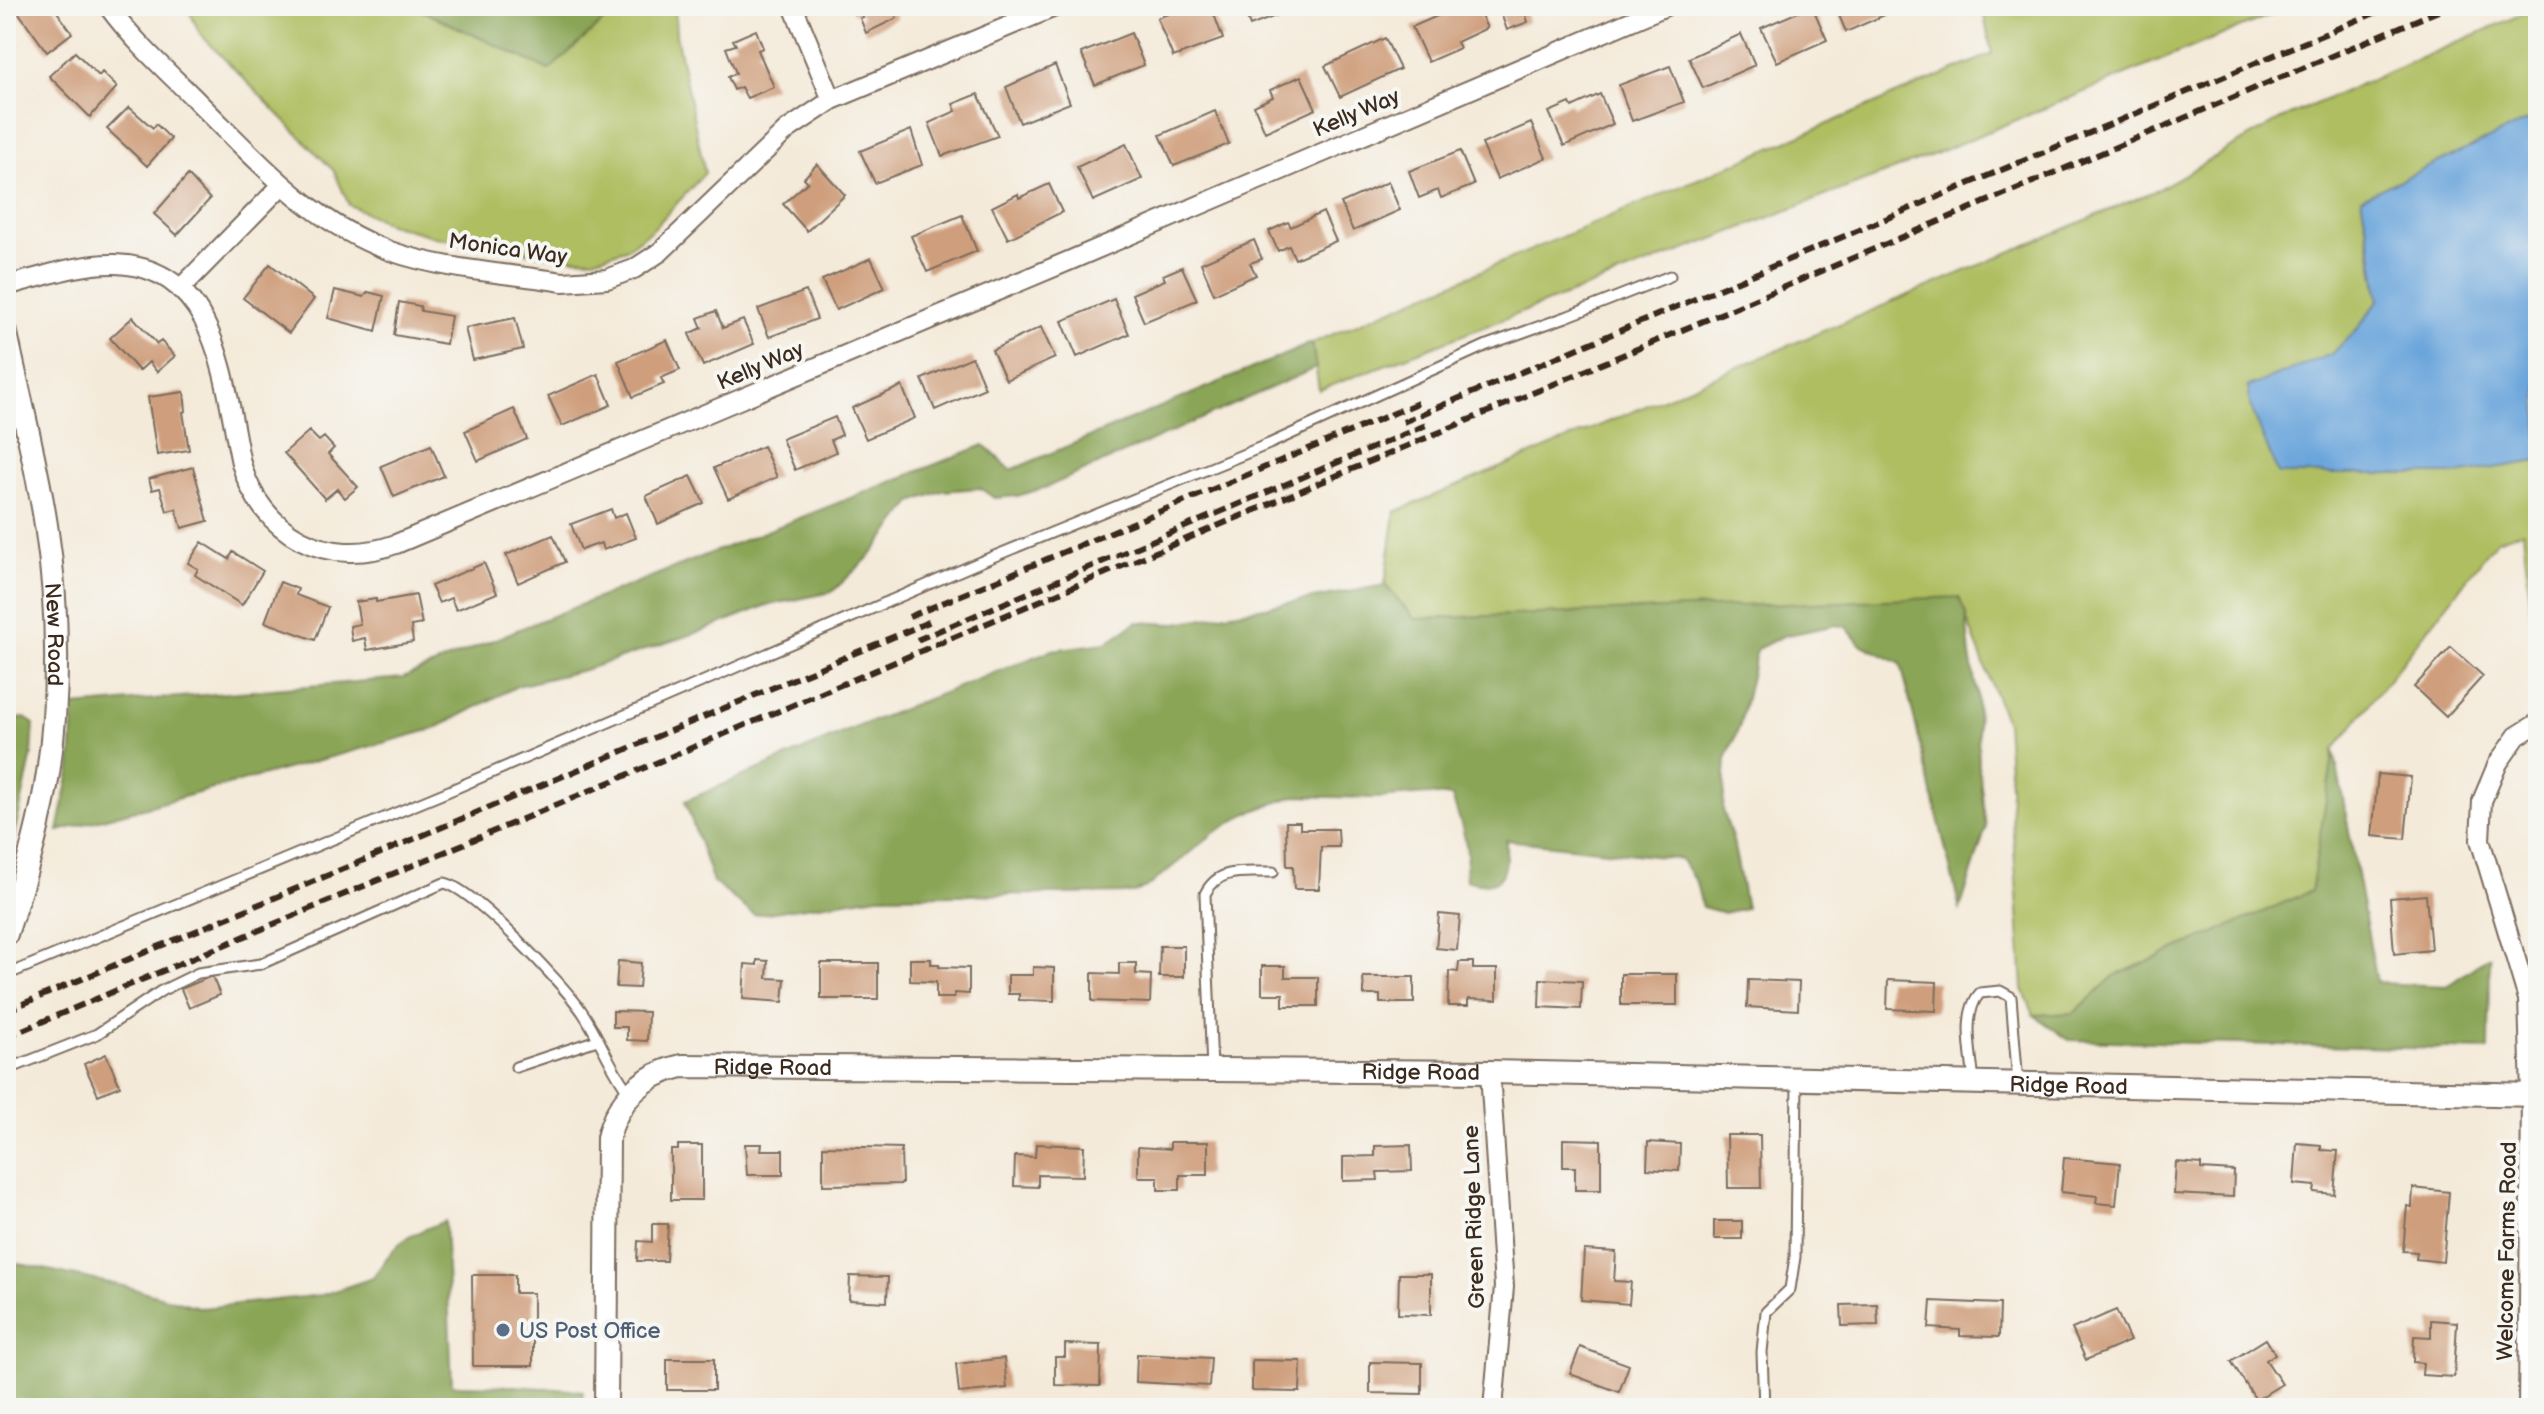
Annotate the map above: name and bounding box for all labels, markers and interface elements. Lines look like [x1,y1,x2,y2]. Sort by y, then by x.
street label: Kelly Way [1309,83,1404,144]
street label: Monica Way [447,228,569,271]
street label: Kelly Way [713,336,808,397]
street label: New Road [38,582,68,686]
street label: Ridge Road [713,1054,832,1082]
street label: Ridge Road [1361,1059,1480,1087]
street label: Ridge Road [2009,1071,2128,1101]
street label: Green Ridge Lane [1458,1125,1491,1309]
street label: Welcome Farms Road [2492,1141,2523,1361]
place label: US Post Office [519,1318,661,1345]
marker: US Post Office [494,1321,512,1339]

